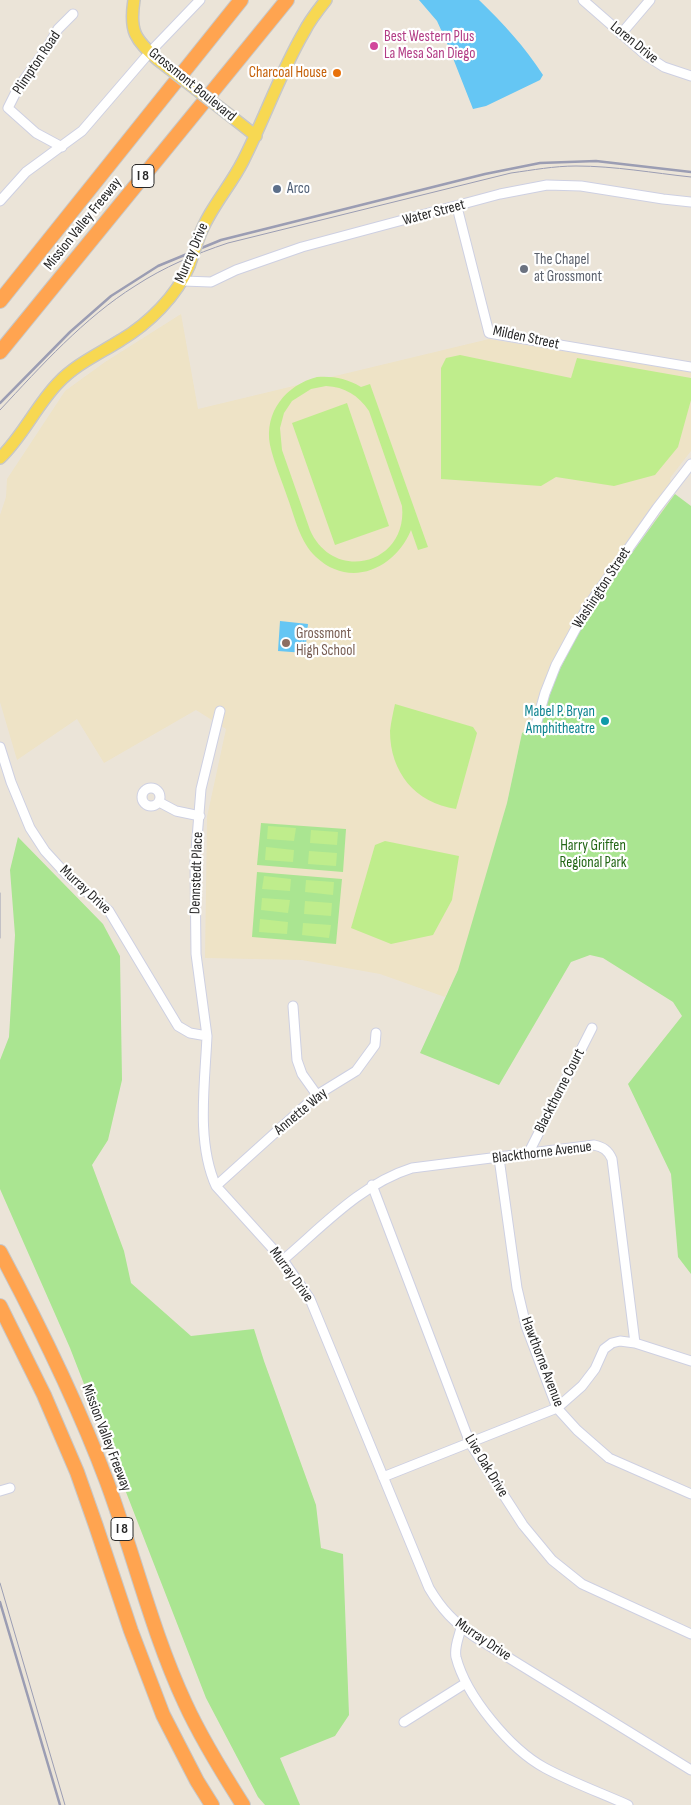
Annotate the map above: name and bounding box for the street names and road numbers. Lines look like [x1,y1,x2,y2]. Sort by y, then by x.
street label: Loren Drive [606,18,662,68]
street label: Plimpton Road [9,28,65,98]
street label: Grossmont Boulevard [145,44,239,126]
road number: I 8 [132,165,154,188]
street label: Mission Valley Freeway [40,174,126,274]
street label: Water Street [401,196,467,230]
street label: Murray Drive [171,220,213,286]
street label: Milden Street [491,322,561,354]
street label: Washington Street [569,544,635,632]
street label: Dennstedt Place [187,832,207,914]
street label: Murray Drive [56,862,114,918]
street label: Blackthorne Court [531,1046,589,1136]
street label: Annette Way [271,1085,331,1139]
street label: Blackthorne Avenue [491,1138,593,1168]
street label: Murray Drive [265,1244,317,1306]
street label: Hawthorne Avenue [517,1315,567,1409]
street label: Mission Valley Freeway [77,1382,135,1494]
street label: Live Oak Drive [460,1431,512,1501]
road number: I 8 [111,1518,133,1540]
street label: Murray Drive [452,1615,514,1665]

